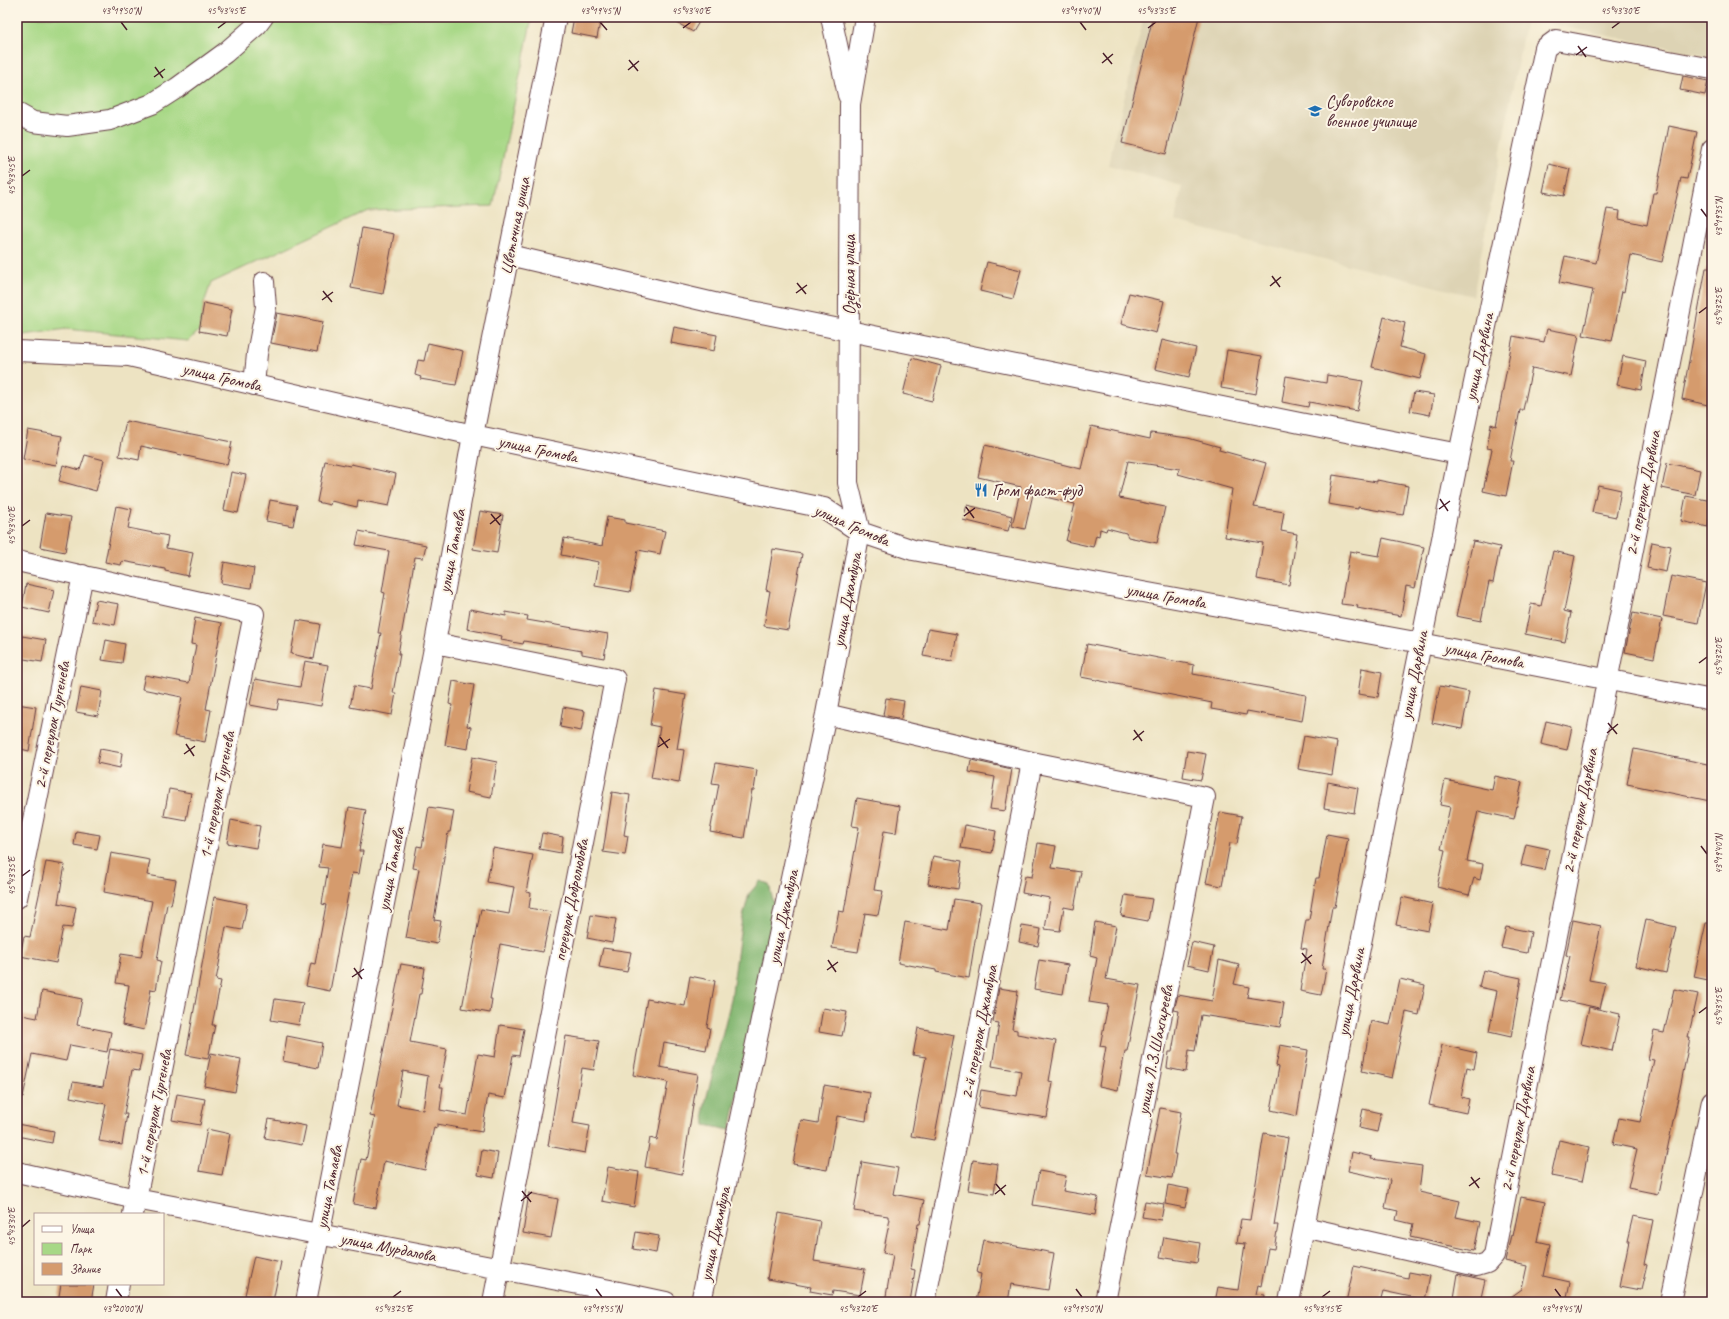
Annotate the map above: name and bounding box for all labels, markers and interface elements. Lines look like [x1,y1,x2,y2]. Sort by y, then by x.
text: 43°19'50"N [101,4,143,17]
text: 45°43'45"E [207,4,247,17]
text: 43°19'45"N [580,4,622,17]
text: 45°43'40"E [672,4,712,17]
text: 43°19'40"N [1060,4,1102,17]
text: 45°43'35"E [1137,4,1177,17]
text: 45°43'30"E [1601,4,1641,17]
place label: Суворовское военное училище [1326,91,1418,132]
school or university icon: Суворовское военное училище [1307,103,1323,119]
text: 45°43'45"E [5,155,18,195]
street label: Цветочная улица [495,174,535,277]
text: 43°19'35"N [1712,195,1725,237]
street label: Озёрная улица [839,234,861,315]
text: 45°43'25"E [1712,286,1725,326]
street label: улица Дарвина [1459,309,1499,404]
street label: улица Громова [180,358,265,397]
street label: 2-й переулок Дарвина [1621,427,1666,557]
street label: улица Громова [496,430,581,468]
place label: Гром фаст-фуд [992,480,1083,501]
restaurant icon: Гром фаст-фуд [973,482,989,498]
street label: улица Громова [810,499,895,552]
text: 45°43'40"E [5,505,18,545]
street label: улица Татаева [433,506,471,596]
street label: улица Джамбула [827,549,867,650]
street label: улица Громова [1124,579,1209,614]
street label: улица Дарвина [1395,627,1433,722]
text: 45°43'20"E [1712,636,1725,676]
street label: улица Громова [1442,637,1527,673]
street label: 2-й переулок Тургенева [29,658,75,791]
street label: 1-й переулок Тургенева [194,728,240,861]
street label: 2-й переулок Дарвина [1558,745,1603,875]
street label: улица Татаева [372,824,410,914]
text: 43°19'40"N [1712,832,1725,874]
street label: переулок Добролюбова [549,835,594,963]
text: 45°43'35"E [5,855,18,895]
street label: улица Джамбула [763,866,804,967]
street label: улица Дарвина [1332,944,1370,1039]
street label: 2-й переулок Джамбула [956,962,1003,1101]
street label: улица Л.З.Шахгиреева [1132,982,1178,1118]
text: 45°43'15"E [1712,986,1725,1026]
street label: 1-й переулок Тургенева [131,1046,177,1179]
street label: 2-й переулок Дарвина [1496,1063,1541,1193]
street label: улица Татаева [310,1142,348,1232]
street label: улица Джамбула [695,1183,736,1284]
text: 45°43'30"E [5,1206,18,1246]
legend [34,1213,164,1285]
text: Улица [70,1221,95,1237]
street label: улица Мурдалова [337,1227,439,1267]
text: Парк [70,1241,93,1257]
text: Здание [70,1261,101,1277]
text: 43°20'00"N [102,1302,144,1315]
text: 45°43'25"E [374,1302,414,1315]
text: 43°19'55"N [582,1302,624,1315]
text: 45°43'20"E [839,1302,879,1315]
text: 43°19'50"N [1062,1302,1104,1315]
text: 45°43'15"E [1303,1302,1343,1315]
text: 43°19'45"N [1541,1302,1583,1315]

